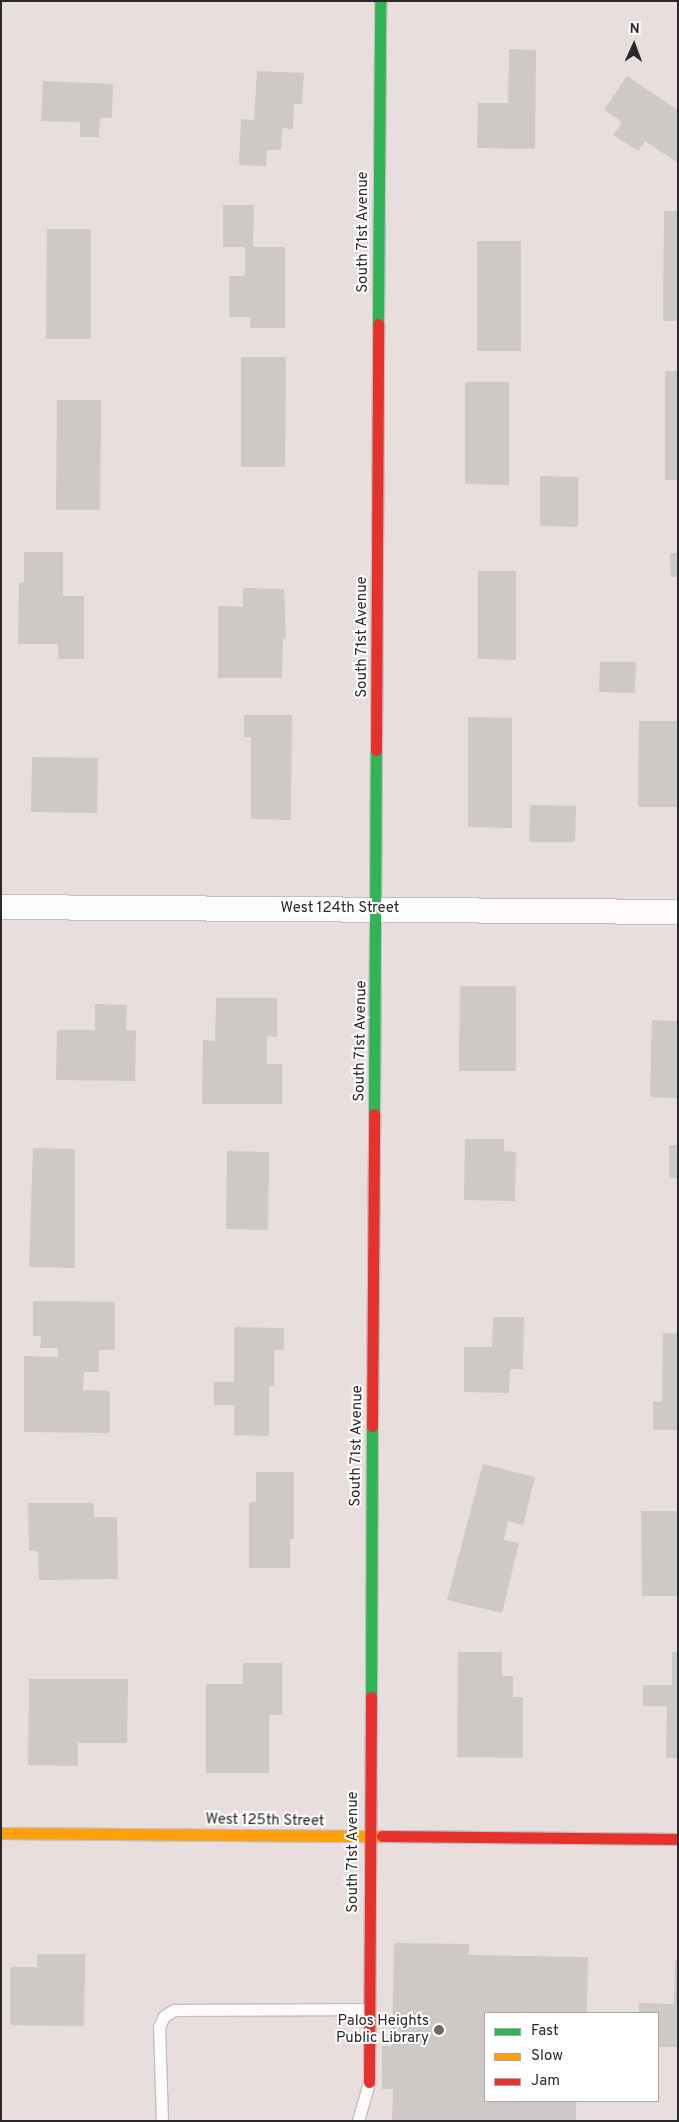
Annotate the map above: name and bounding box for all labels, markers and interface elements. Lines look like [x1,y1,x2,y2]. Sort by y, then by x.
north arrow [609,20,659,70]
text: N [629,21,640,38]
street label: South 71st Avenue [355,171,373,293]
street label: South 71st Avenue [354,576,372,698]
street label: West 124th Street [281,900,399,918]
street label: South 71st Avenue [351,980,371,1102]
street label: South 71st Avenue [347,1385,367,1507]
street label: South 71st Avenue [345,1791,363,1913]
street label: West 125th Street [205,1811,325,1831]
place label: Palos Heights Public Library [336,2012,429,2047]
legend [484,2012,659,2102]
text: Fast [531,2022,559,2041]
marker: Palos Heights Public Library [433,2024,445,2036]
text: Slow [531,2047,563,2066]
text: Jam [531,2072,560,2091]

